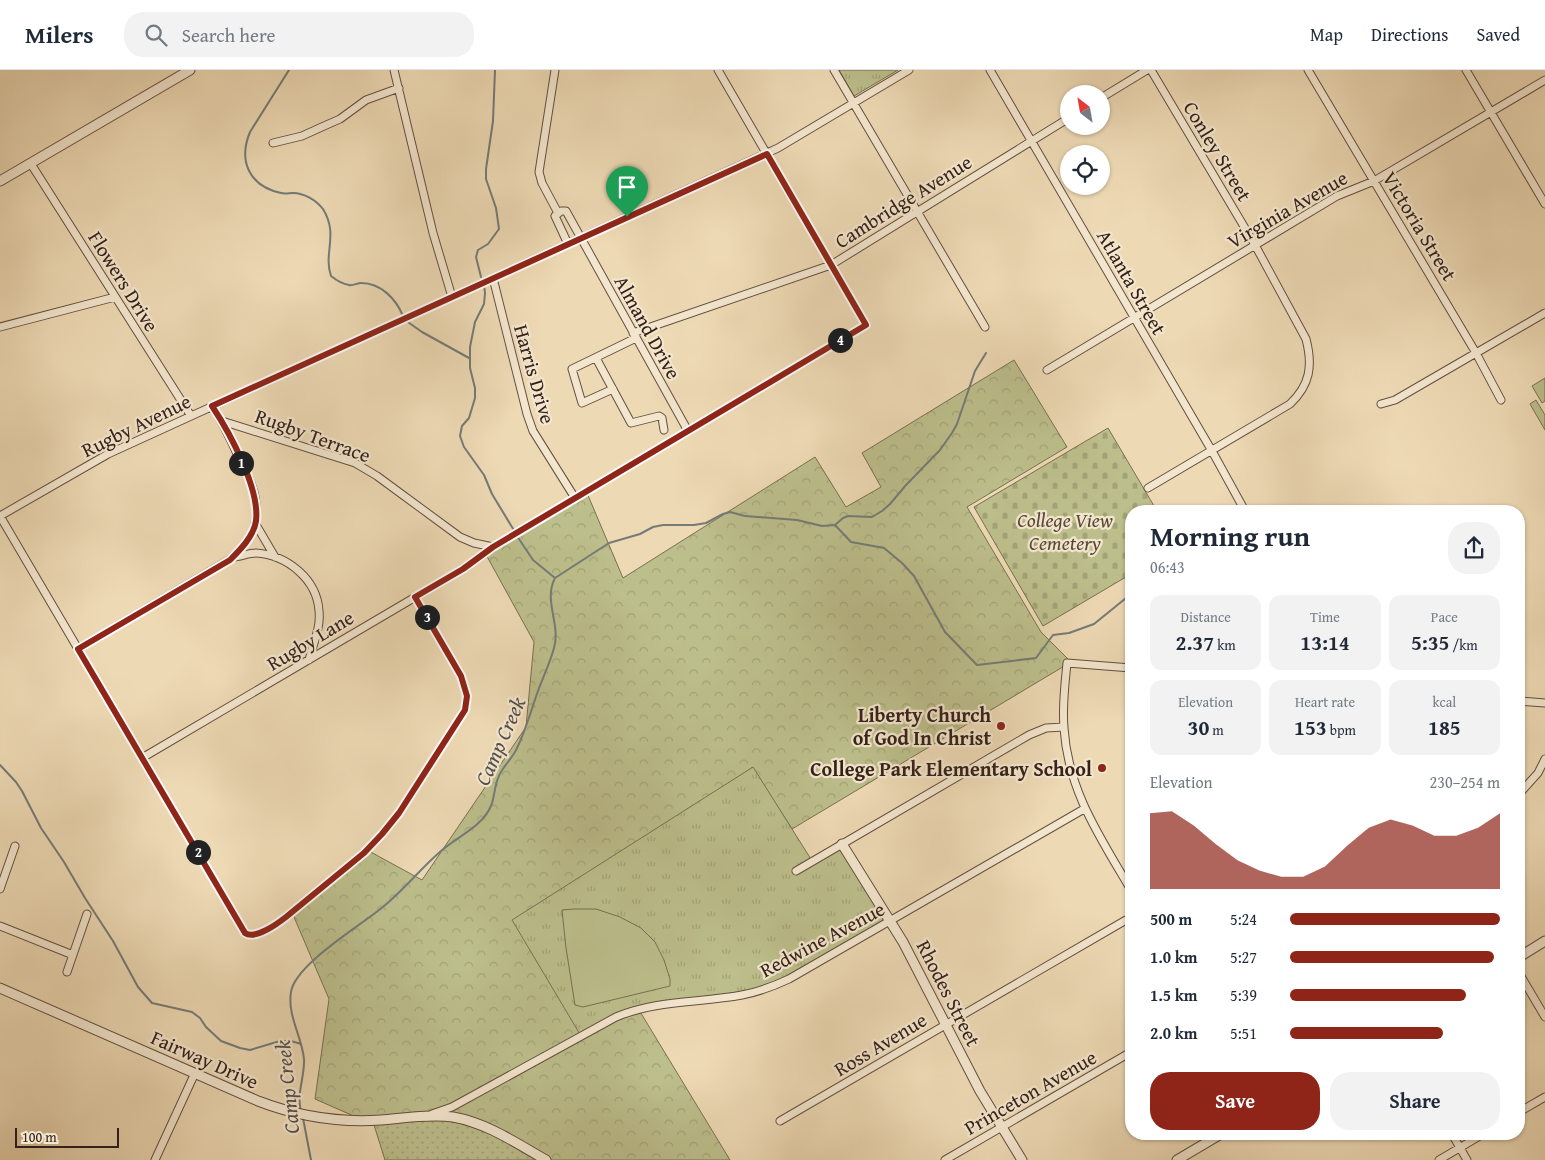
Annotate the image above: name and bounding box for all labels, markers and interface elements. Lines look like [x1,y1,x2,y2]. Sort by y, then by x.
search box [124,12,474,57]
text: Milers [25,17,94,52]
icon: search [142,21,170,49]
text: Search here [182,21,275,49]
text: Map [1310,21,1343,48]
text: Directions [1371,21,1448,48]
text: Saved [1476,21,1520,48]
north arrow [1060,85,1110,135]
map controls [1060,85,1110,195]
street label: Conley Street [1177,95,1259,207]
button: locate [1060,145,1110,195]
street label: Cambridge Avenue [829,147,977,255]
street label: Virginia Avenue [1221,163,1353,255]
pin [606,166,648,217]
street label: Victoria Street [1376,166,1464,286]
icon: arrive [613,173,641,201]
street label: Atlanta Street [1090,224,1174,340]
street label: Flowers Drive [82,225,166,337]
street label: Almand Drive [608,270,688,384]
street label: Harris Drive [507,321,563,427]
pin: 4 [828,328,852,352]
text: 4 [837,330,844,350]
street label: Rugby Avenue [76,386,196,464]
street label: Rugby Terrace [251,401,375,469]
pin: 1 [228,450,254,476]
text: 1 [238,453,245,473]
park label: College View Cemetery [1017,505,1113,557]
text: Morning run [1150,515,1310,556]
button: share [1448,522,1500,574]
text: 06:43 [1150,555,1185,579]
street label: Rugby Lane [261,603,359,677]
pin: 3 [414,604,440,630]
text: 3 [424,607,431,627]
text: Distance [1181,607,1231,627]
text: Time [1310,607,1340,627]
text: Pace [1431,607,1458,627]
text: 2.37 [1176,627,1214,658]
text: 13:14 [1300,627,1350,658]
text: 5:35 [1411,627,1450,658]
text: km [1214,635,1236,655]
text: /km [1450,635,1478,655]
water label: Camp Creek [467,691,533,790]
text: Elevation [1178,692,1233,712]
text: Heart rate [1295,692,1355,712]
text: kcal [1432,692,1456,712]
place label: Liberty Church of God In Christ [853,700,991,752]
text: 30 [1188,712,1209,743]
text: 153 [1294,712,1327,743]
text: 185 [1428,712,1461,743]
marker: Liberty Church of God In Christ [995,720,1007,732]
text: m [1209,720,1224,740]
text: bpm [1327,720,1356,740]
place label: College Park Elementary School [810,754,1092,783]
marker: College Park Elementary School [1096,762,1108,774]
text: Elevation [1150,770,1213,794]
text: 230–254 m [1430,770,1500,794]
pin: 2 [186,840,210,864]
text: 2 [195,842,202,862]
street label: Redwine Avenue [754,894,890,984]
text: 500 m [1150,907,1192,931]
text: 5:24 [1230,907,1257,931]
street label: Rhodes Street [910,935,988,1051]
text: 1.0 km [1150,945,1197,969]
text: 5:27 [1230,945,1257,969]
text: 1.5 km [1150,983,1197,1007]
text: 5:39 [1230,983,1257,1007]
street label: Ross Avenue [828,1005,932,1083]
text: 2.0 km [1150,1021,1197,1045]
text: 5:51 [1230,1021,1257,1045]
street label: Fairway Drive [147,1022,263,1096]
water label: Camp Creek [267,1038,307,1135]
street label: Princeton Avenue [958,1042,1102,1142]
button: Save [1150,1072,1320,1130]
button: Share [1330,1072,1500,1130]
scale bar [15,1125,119,1148]
text: 100 m [22,1127,57,1147]

